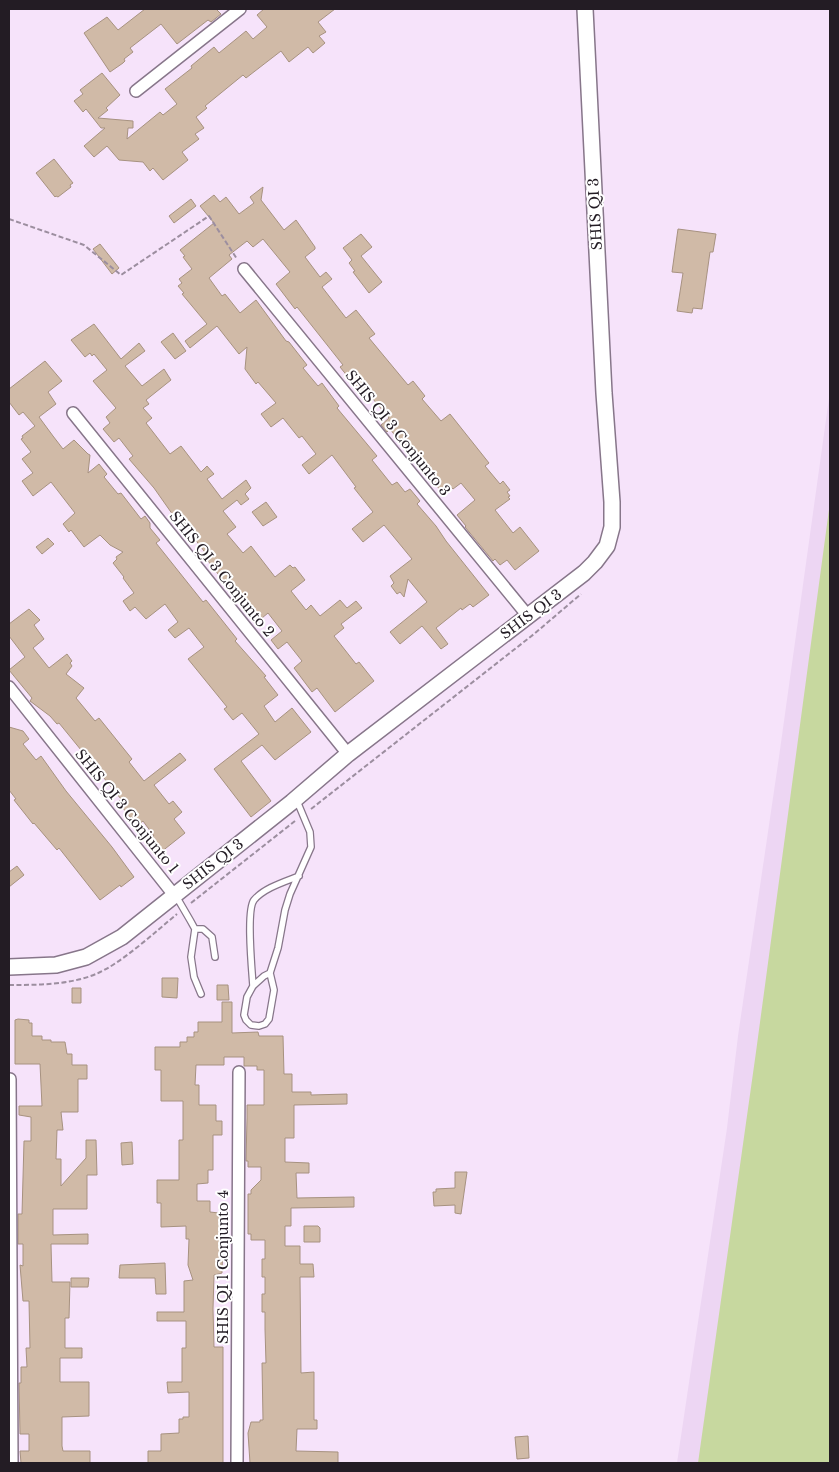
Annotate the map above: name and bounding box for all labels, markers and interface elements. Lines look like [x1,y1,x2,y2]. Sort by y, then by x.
street label: SHIS QI 3 [584,177,606,251]
street label: SHIS QI 3 Conjunto 3 [342,366,454,500]
street label: SHIS QI 3 Conjunto 2 [166,507,278,641]
street label: SHIS QI 3 [497,585,565,643]
street label: SHIS QI 3 Conjunto 1 [71,745,183,877]
street label: SHIS QI 3 [179,835,247,893]
street label: SHIS QI 1 Conjunto 4 [214,1190,232,1344]

